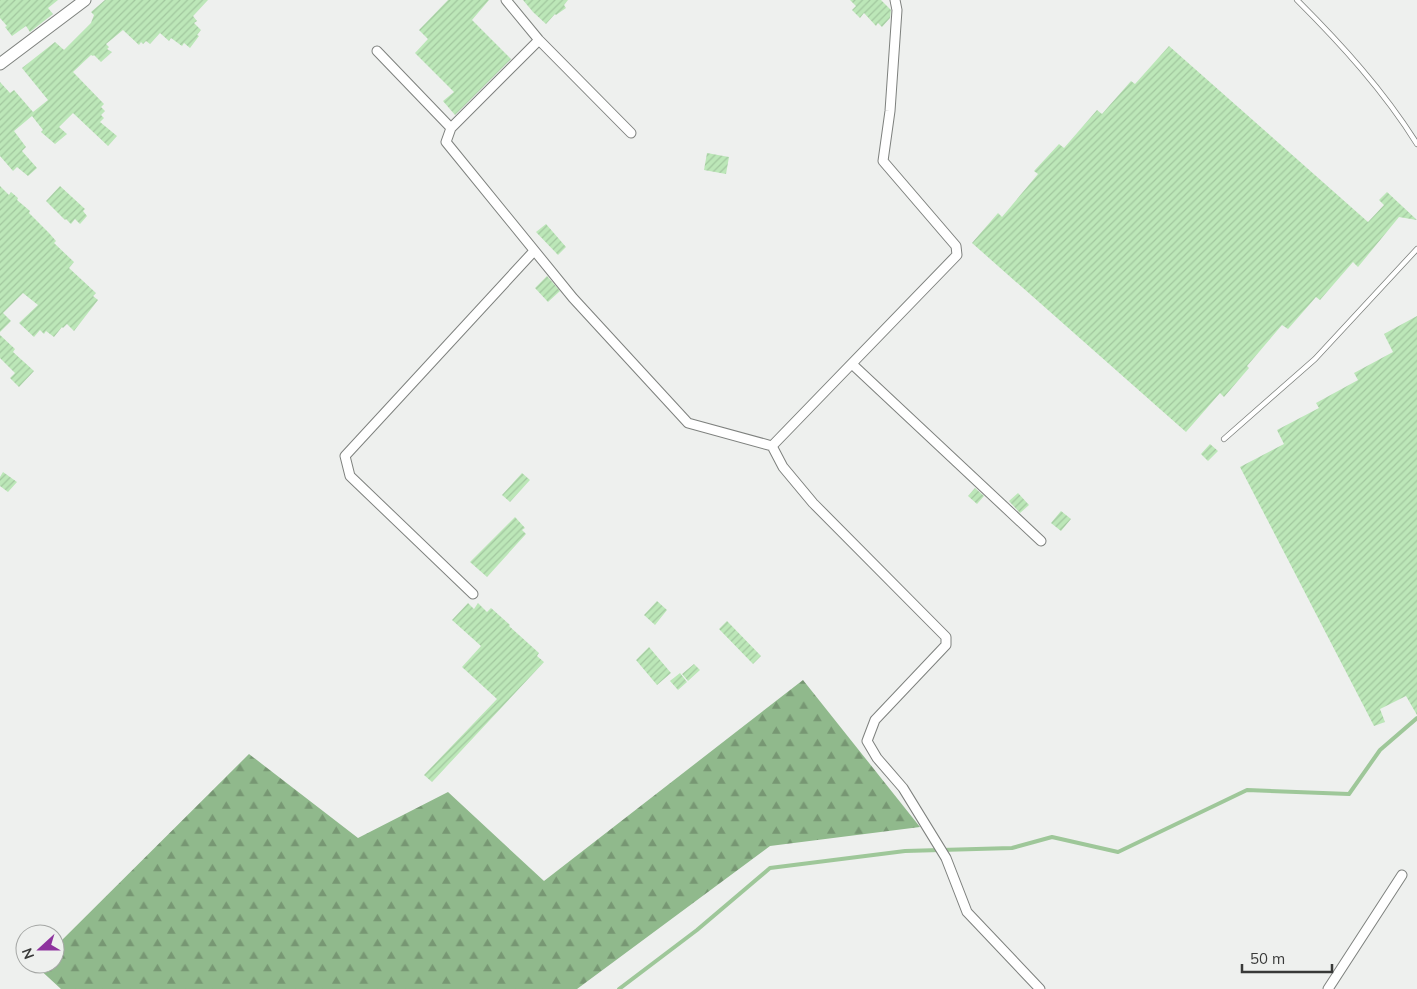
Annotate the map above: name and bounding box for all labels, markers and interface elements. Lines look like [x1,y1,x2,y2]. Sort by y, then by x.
north arrow [15,924,65,974]
scale bar [1242,942,1332,974]
text: N [18,945,38,962]
text: 50 m [1250,949,1285,968]

